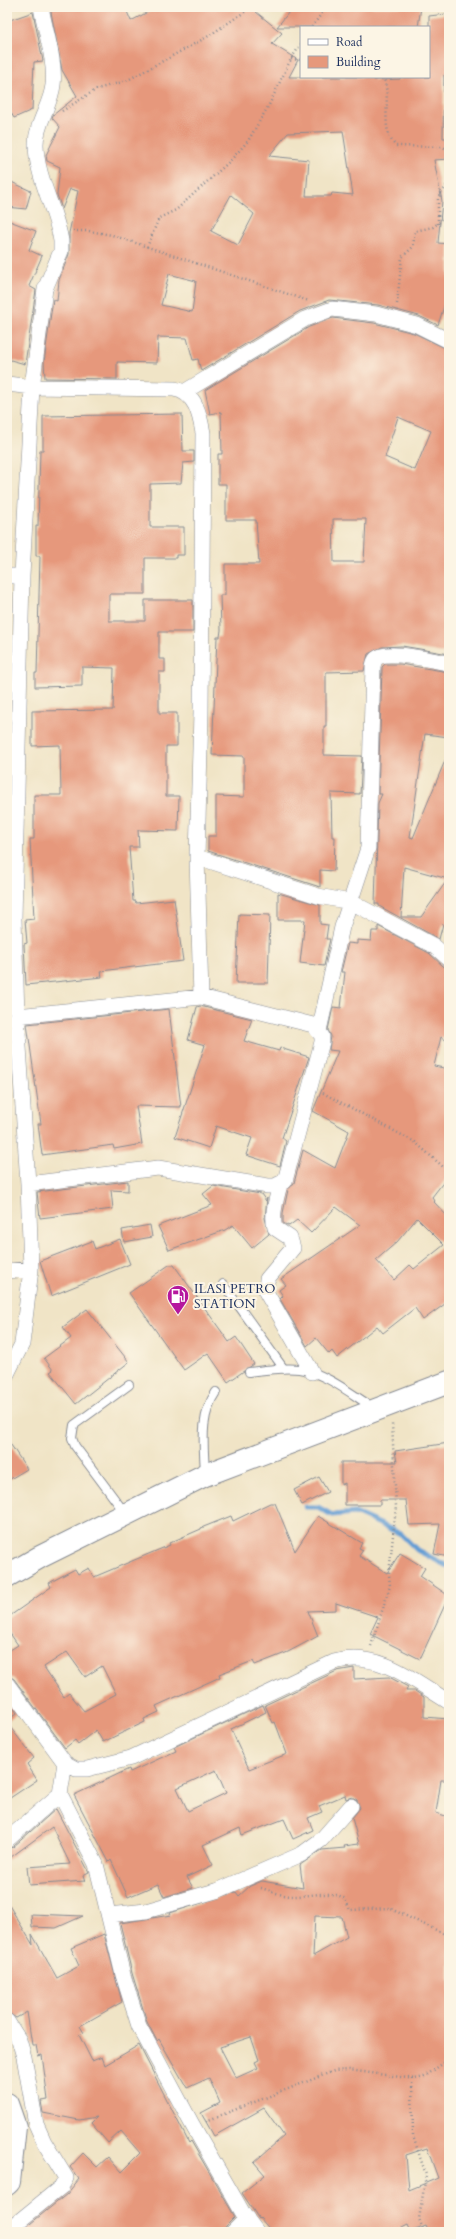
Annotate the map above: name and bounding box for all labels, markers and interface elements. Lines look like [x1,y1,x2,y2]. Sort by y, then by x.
legend [300,26,430,78]
text: Road [336,34,363,50]
text: Building [336,54,381,70]
place label: ILASI PETRO STATION [194,1280,275,1313]
fuel station icon: ILASI PETRO STATION [165,1283,191,1316]

